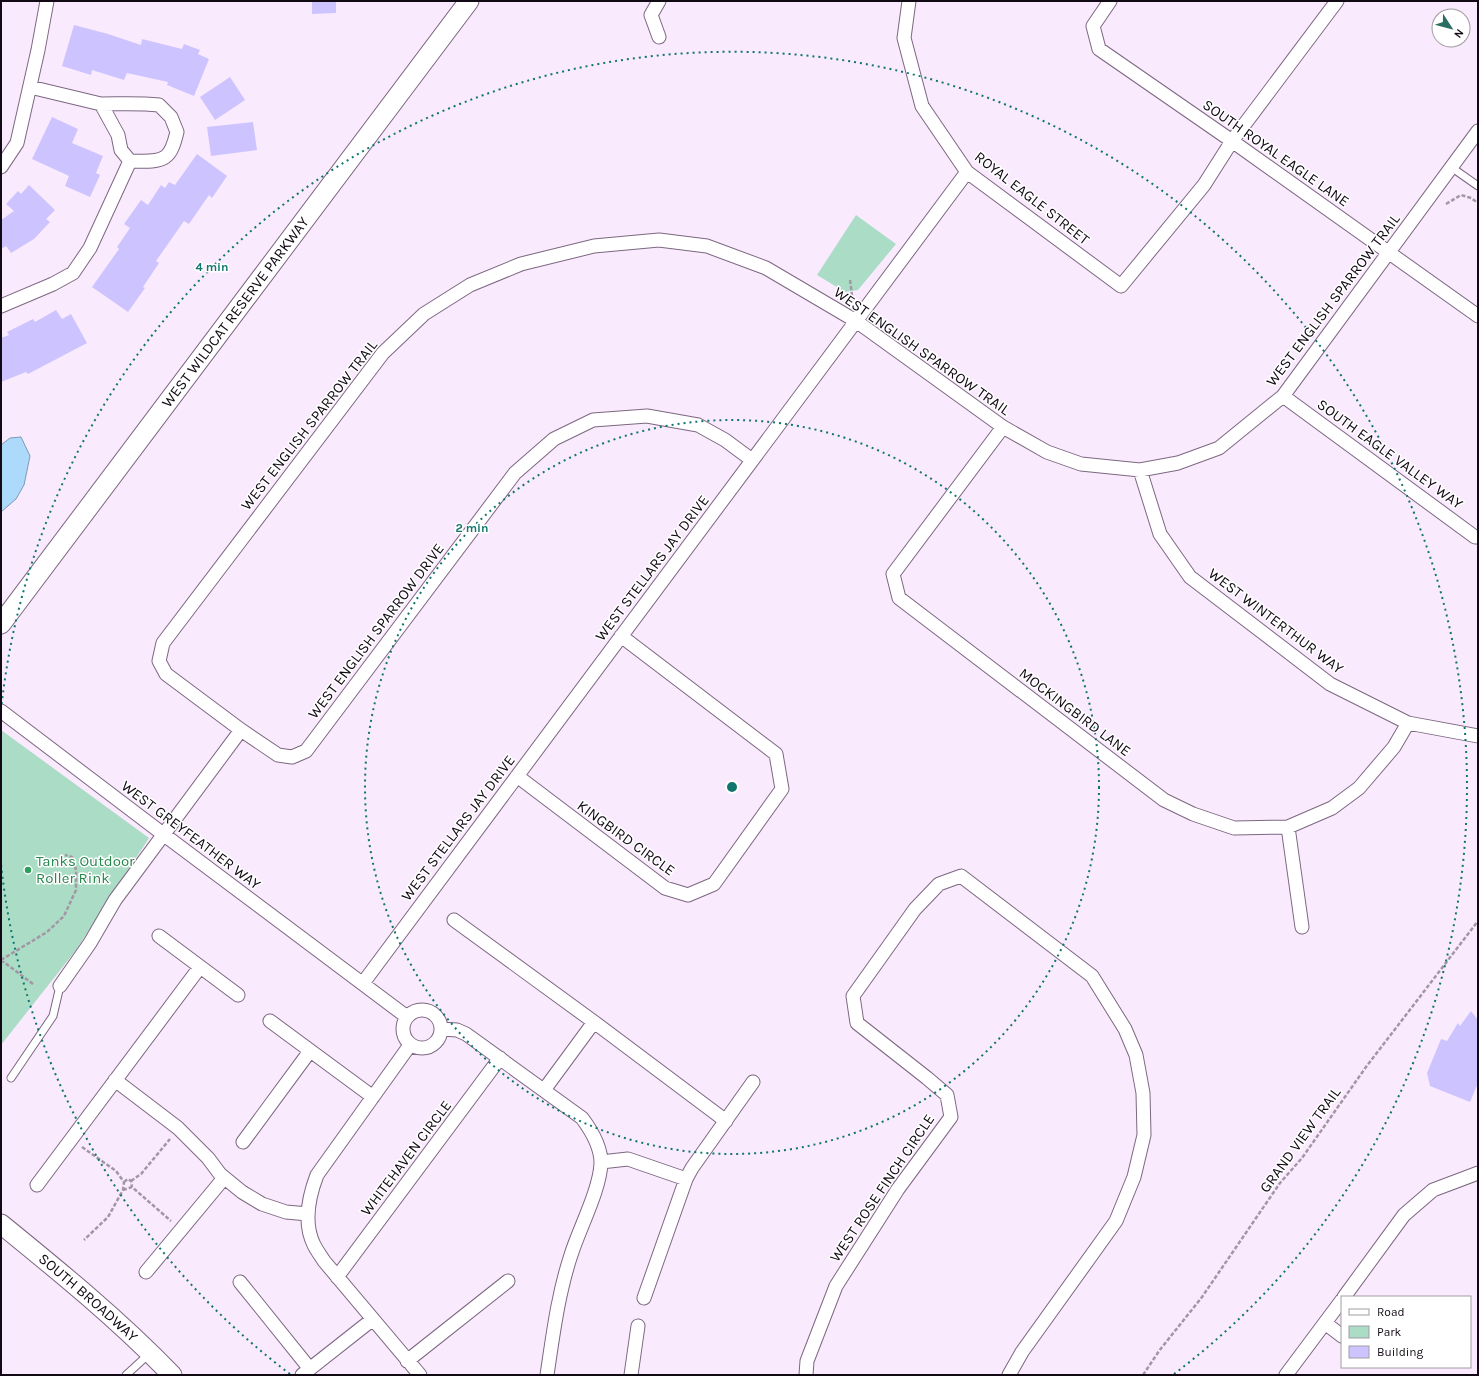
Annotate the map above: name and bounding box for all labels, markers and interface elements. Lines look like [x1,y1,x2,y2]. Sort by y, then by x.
north arrow [1431,8,1471,48]
text: N [1451,27,1466,41]
street label: SOUTH ROYAL EAGLE LANE [1199,96,1353,210]
street label: ROYAL EAGLE STREET [971,148,1093,249]
street label: WEST ENGLISH SPARROW TRAIL [1262,210,1404,390]
street label: WEST WILDCAT RESERVE PARKWAY [158,213,313,411]
text: 4 min [196,260,228,274]
street label: WEST ENGLISH SPARROW TRAIL [830,283,1014,419]
street label: WEST ENGLISH SPARROW TRAIL [237,336,381,514]
street label: SOUTH EAGLE VALLEY WAY [1314,395,1467,513]
street label: WEST STELLARS JAY DRIVE [591,492,713,644]
text: 2 min [455,521,489,535]
street label: WEST ENGLISH SPARROW DRIVE [304,540,448,722]
street label: WEST WINTERTHUR WAY [1205,564,1348,678]
street label: MOCKINGBIRD LANE [1016,664,1134,760]
street label: WEST STELLARS JAY DRIVE [397,752,519,904]
street label: WEST GREYFEATHER WAY [118,777,265,894]
centre of rings [725,780,739,794]
street label: KINGBIRD CIRCLE [574,796,678,880]
place label: Tanks Outdoor Roller Rink [36,852,135,887]
marker: Tanks Outdoor Roller Rink [23,865,33,875]
street label: GRAND VIEW TRAIL [1256,1084,1344,1196]
street label: WHITEHAVEN CIRCLE [357,1097,455,1219]
street label: WEST ROSE FINCH CIRCLE [826,1111,938,1265]
street label: SOUTH BROADWAY [35,1249,142,1346]
legend [1341,1296,1471,1368]
text: Road [1377,1305,1405,1319]
text: Park [1377,1325,1402,1339]
text: Building [1377,1345,1424,1359]

